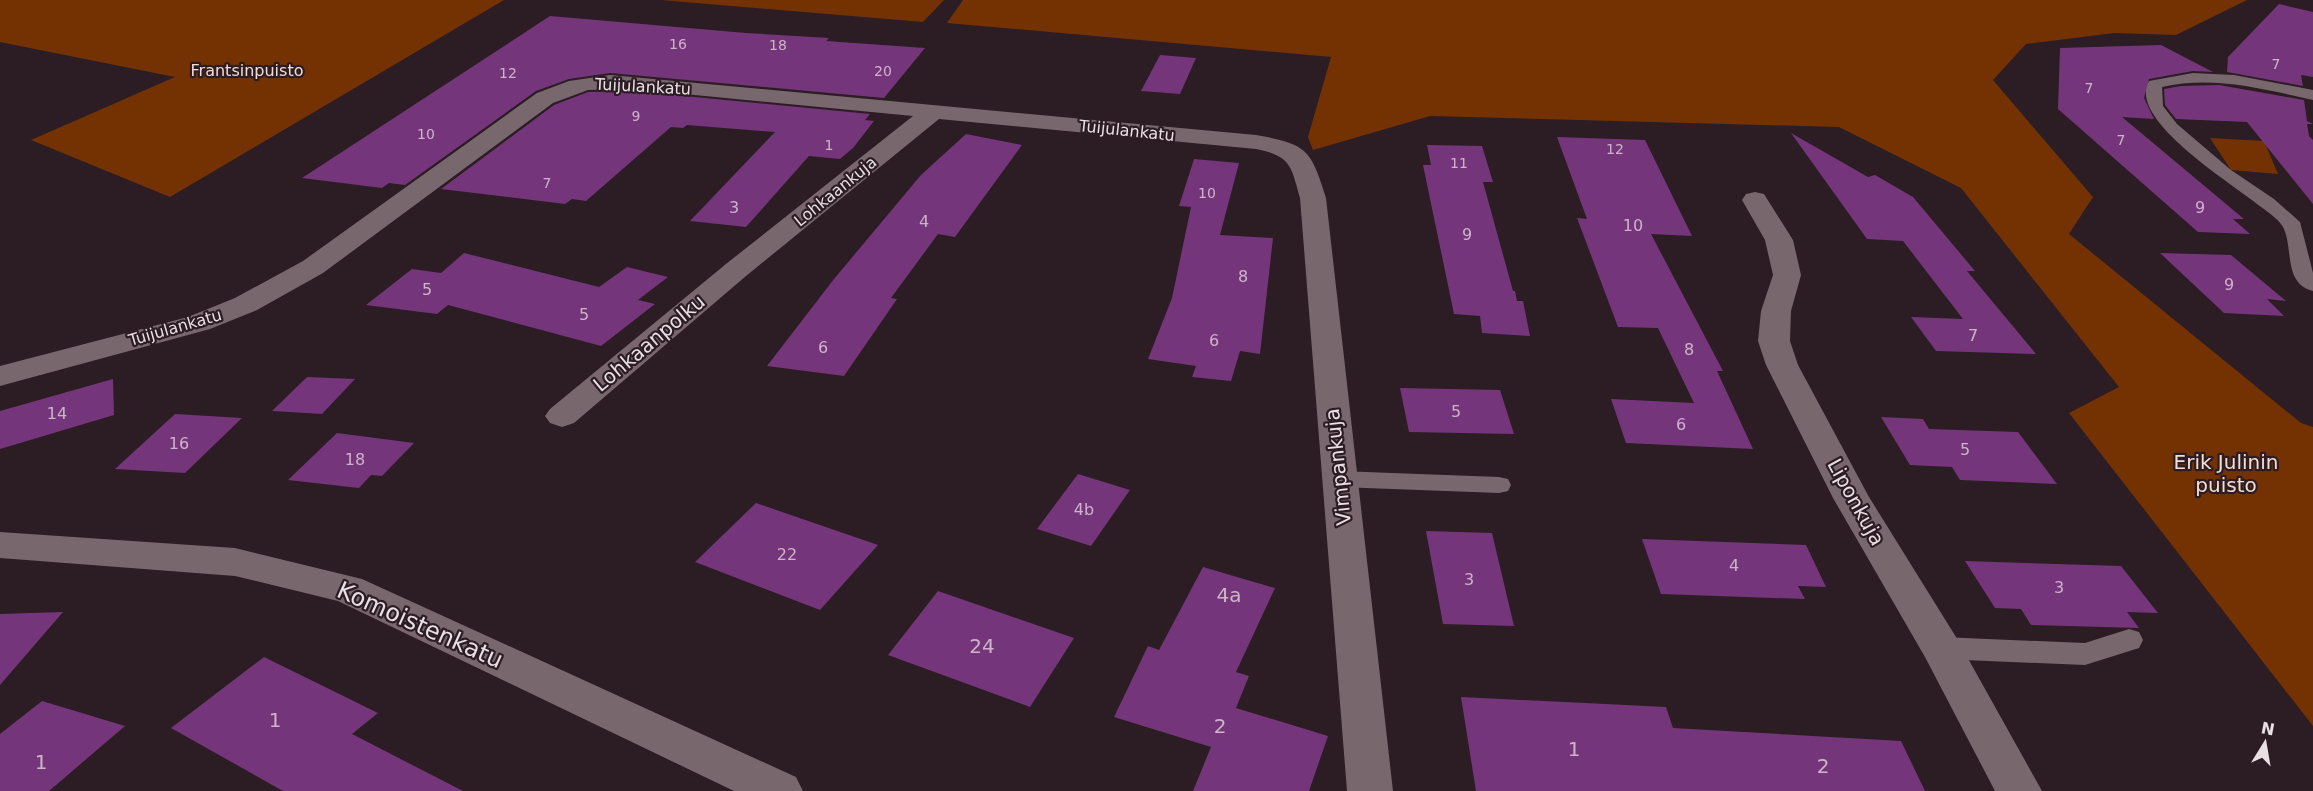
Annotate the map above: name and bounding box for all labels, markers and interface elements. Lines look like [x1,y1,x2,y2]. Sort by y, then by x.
house number: 16 [669,36,687,52]
house number: 18 [769,37,787,53]
house number: 7 [2272,56,2280,72]
park label: Frantsinpuisto [191,61,303,80]
house number: 20 [874,63,892,79]
house number: 12 [499,65,517,81]
street label: Tuijulankatu [593,74,691,99]
house number: 7 [2085,80,2093,96]
house number: 9 [632,108,640,124]
street label: Tuijulankatu [1077,116,1176,145]
house number: 10 [417,126,435,142]
house number: 7 [2117,132,2125,148]
house number: 1 [825,137,833,153]
house number: 12 [1606,141,1624,157]
street label: Lohkaankuja [790,152,880,230]
house number: 11 [1450,155,1468,171]
house number: 7 [543,175,551,191]
house number: 10 [1198,185,1216,201]
house number: 3 [729,198,739,217]
house number: 9 [2195,198,2205,217]
house number: 4 [919,212,929,231]
house number: 10 [1623,216,1643,235]
house number: 9 [1462,225,1472,244]
house number: 8 [1238,267,1248,286]
house number: 9 [2224,275,2234,294]
house number: 5 [422,280,432,299]
street label: Lohkaanpolku [588,289,710,397]
street label: Tuijulankatu [125,305,224,350]
house number: 5 [579,305,589,324]
house number: 7 [1968,326,1978,345]
house number: 6 [1209,331,1219,350]
house number: 6 [818,338,828,357]
house number: 8 [1684,340,1694,359]
house number: 5 [1451,402,1461,421]
house number: 14 [47,404,67,423]
street label: Vimpankuja [1320,407,1356,527]
house number: 6 [1676,415,1686,434]
house number: 16 [169,434,189,453]
house number: 5 [1960,440,1970,459]
house number: 18 [345,450,365,469]
park label: Erik Julinin puisto [2174,450,2278,497]
street label: Liponkuja [1822,454,1890,550]
house number: 4b [1074,500,1094,519]
house number: 22 [777,545,797,564]
house number: 4 [1729,556,1739,575]
house number: 3 [1464,570,1474,589]
street label: Komoistenkatu [333,576,507,674]
house number: 3 [2054,578,2064,597]
house number: 4a [1217,583,1241,607]
house number: 24 [969,634,995,658]
house number: 1 [269,708,281,732]
north arrow [2235,713,2295,773]
house number: 2 [1214,714,1226,738]
text: N [2259,718,2276,739]
house number: 1 [1568,737,1580,761]
house number: 1 [35,750,47,774]
house number: 2 [1817,754,1829,778]

